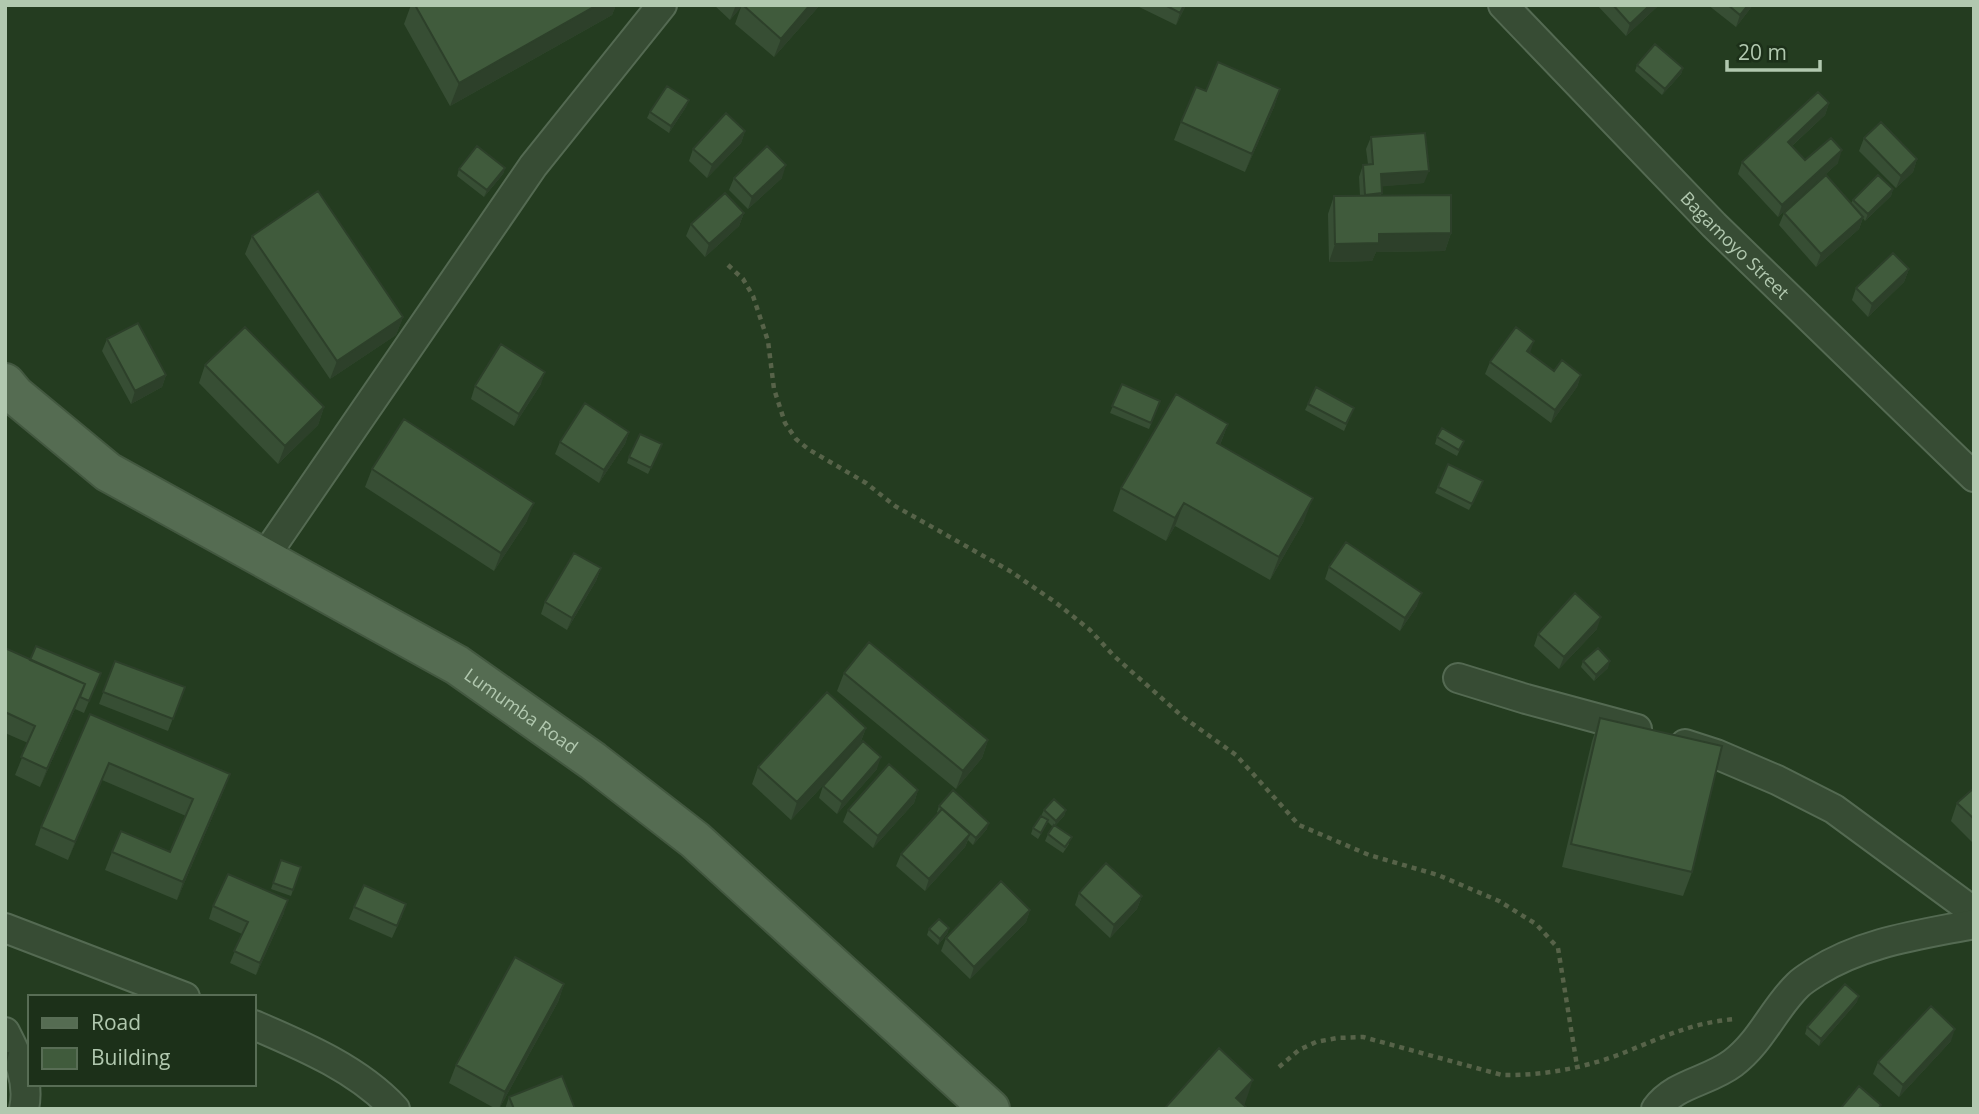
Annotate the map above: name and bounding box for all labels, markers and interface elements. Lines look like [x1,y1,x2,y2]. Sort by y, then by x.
scale bar [1727,28,1820,72]
text: 20 m [1738,38,1787,66]
street label: Bagamoyo Street [1676,186,1795,304]
street label: Lumumba Road [460,662,583,759]
legend [28,995,256,1086]
text: Road [91,1008,141,1036]
text: Building [91,1043,170,1071]

